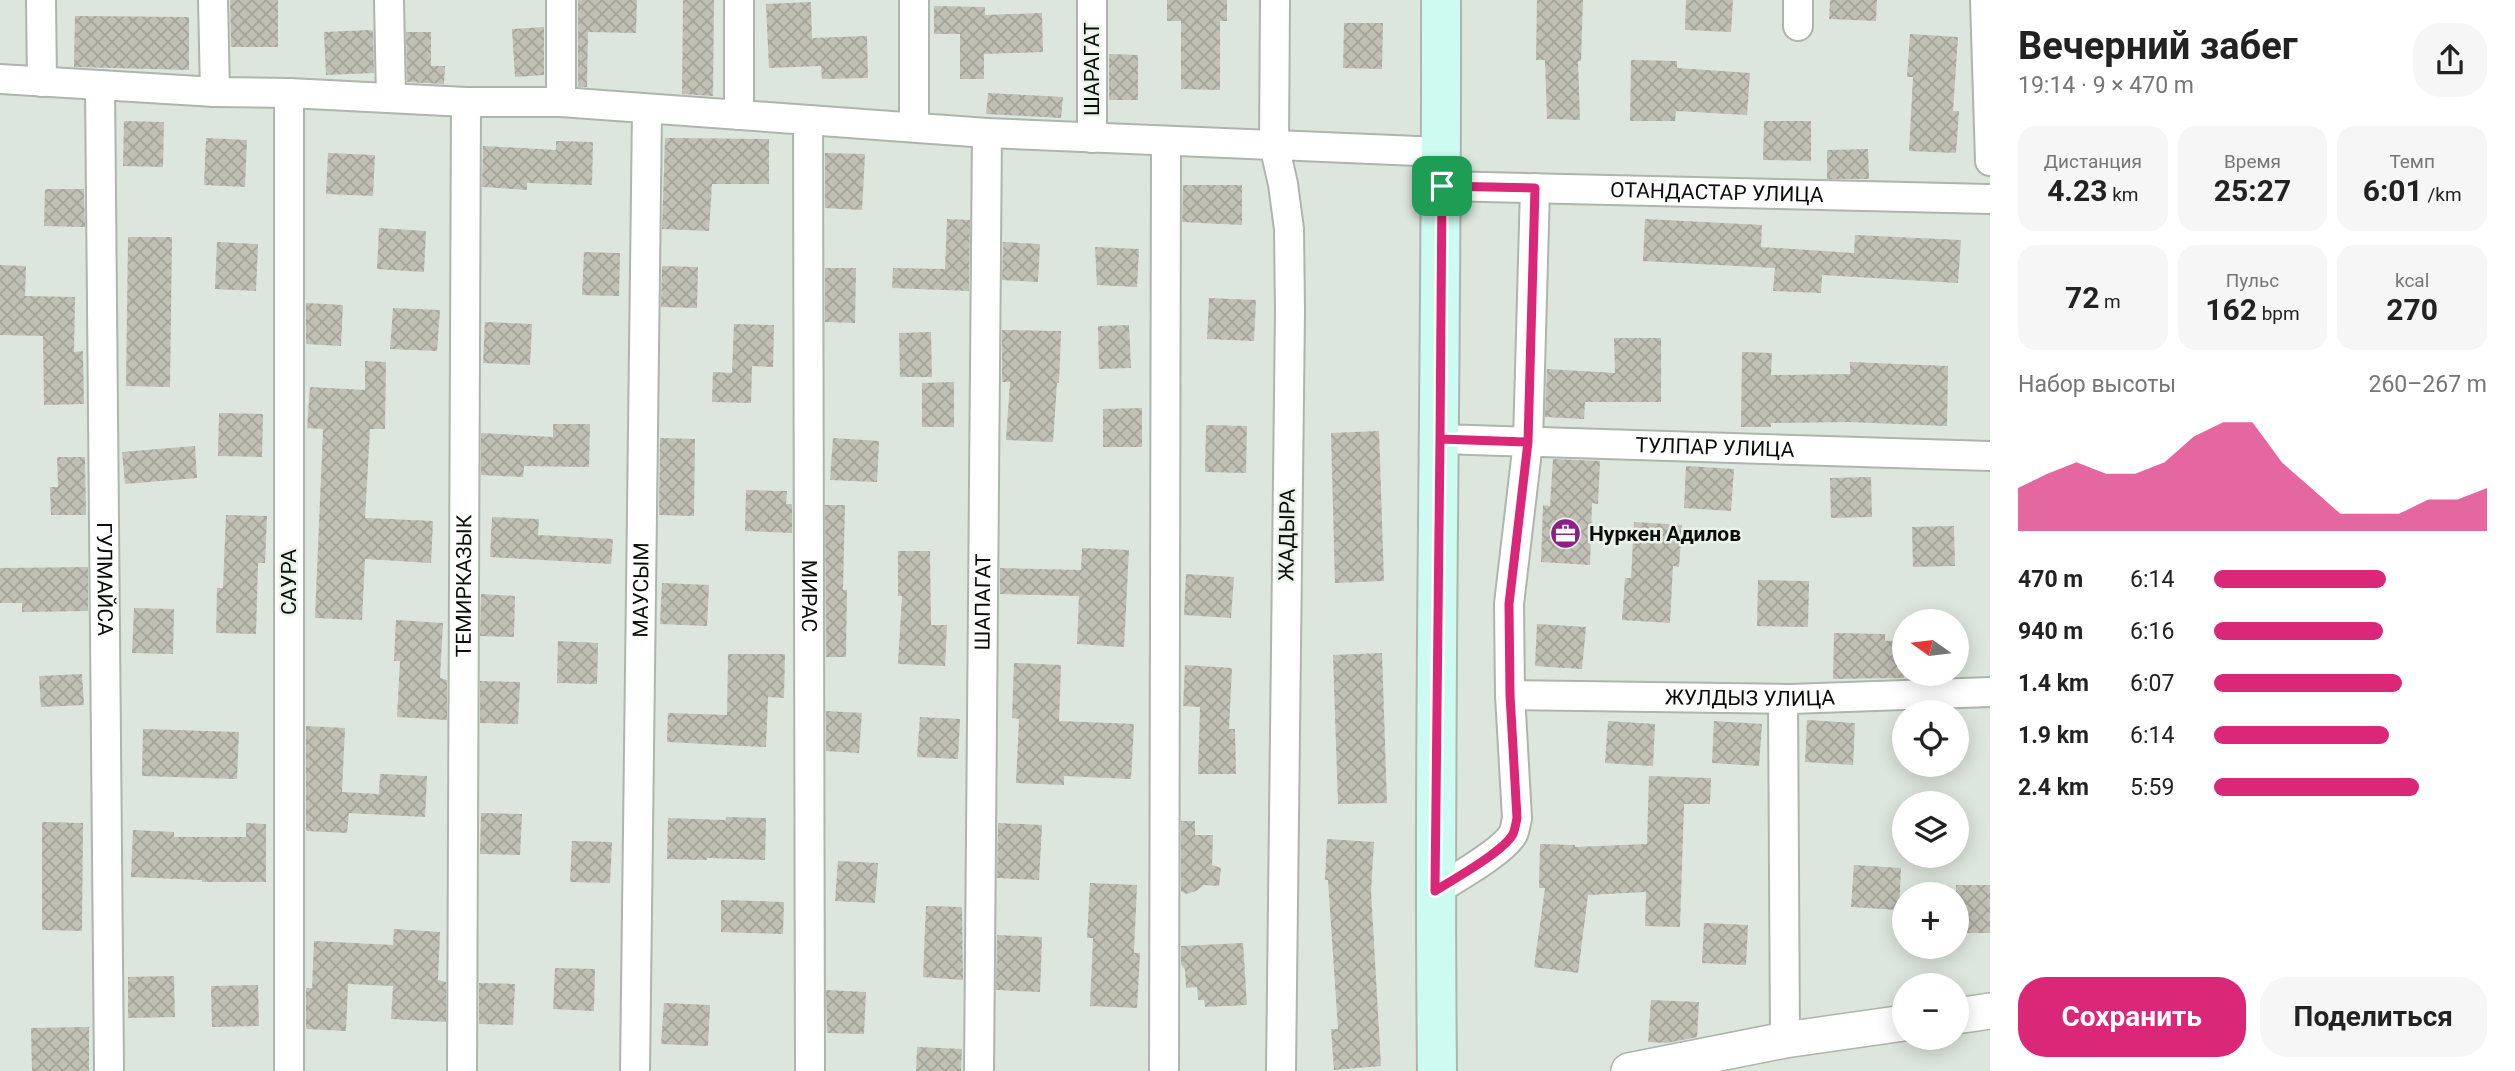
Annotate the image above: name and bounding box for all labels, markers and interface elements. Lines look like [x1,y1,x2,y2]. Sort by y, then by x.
street label: ШАРАГАТ [1080,22,1104,116]
button: share [2413,23,2487,97]
text: Вечерний забег [2018,24,2298,68]
text: 19:14 · 9 × 470 m [2018,72,2194,99]
text: Дистанция [2044,150,2142,173]
text: Время [2224,150,2281,173]
text: Темп [2389,150,2435,173]
pin [1412,156,1472,216]
icon: arrive [1423,167,1461,205]
text: 4.23 [2047,173,2107,208]
text: 25:27 [2214,173,2291,208]
text: 6:01 [2363,173,2423,208]
street label: ОТАНДАСТАР УЛИЦА [1610,178,1824,207]
text: km [2107,183,2139,206]
text: /km [2423,183,2462,206]
text: Пульс [2226,269,2279,292]
text: kcal [2395,269,2429,292]
text: 72 [2065,280,2099,315]
text: m [2099,290,2121,313]
text: 162 [2205,292,2257,327]
text: 270 [2386,292,2438,327]
text: bpm [2257,302,2300,325]
text: Набор высоты [2018,371,2176,398]
text: 260–267 m [2368,371,2487,398]
street label: ТУЛПАР УЛИЦА [1635,433,1795,462]
street label: ЖАДЫРА [1274,488,1300,581]
street label: ТЕМИРКАЗЫК [452,514,476,657]
office icon: Нуркен Адилов [1549,517,1583,551]
street label: ГУЛМАЙСА [92,522,117,636]
place label: Нуркен Адилов [1589,522,1741,546]
street label: МАУСЫМ [628,542,654,638]
street label: САУРА [277,549,301,615]
street label: ШАПАГАТ [971,553,995,651]
street label: МИРАС [797,560,821,632]
text: 470 m [2018,566,2083,593]
text: 6:14 [2130,566,2174,593]
north arrow [1892,609,1969,686]
map controls [1892,609,1969,1050]
text: 940 m [2018,618,2083,645]
text: 6:16 [2130,618,2174,645]
text: 1.4 km [2018,670,2089,697]
text: 6:07 [2130,670,2174,697]
street label: ЖУЛДЫЗ УЛИЦА [1665,685,1836,711]
button: locate [1892,700,1969,777]
text: 1.9 km [2018,722,2089,749]
text: 6:14 [2130,722,2174,749]
text: 2.4 km [2018,774,2089,801]
text: 5:59 [2130,774,2174,801]
button: layers [1892,791,1969,868]
button: + [1892,882,1969,959]
button: − [1892,973,1969,1050]
button: Сохранить [2018,977,2246,1057]
button: Поделиться [2260,977,2487,1057]

